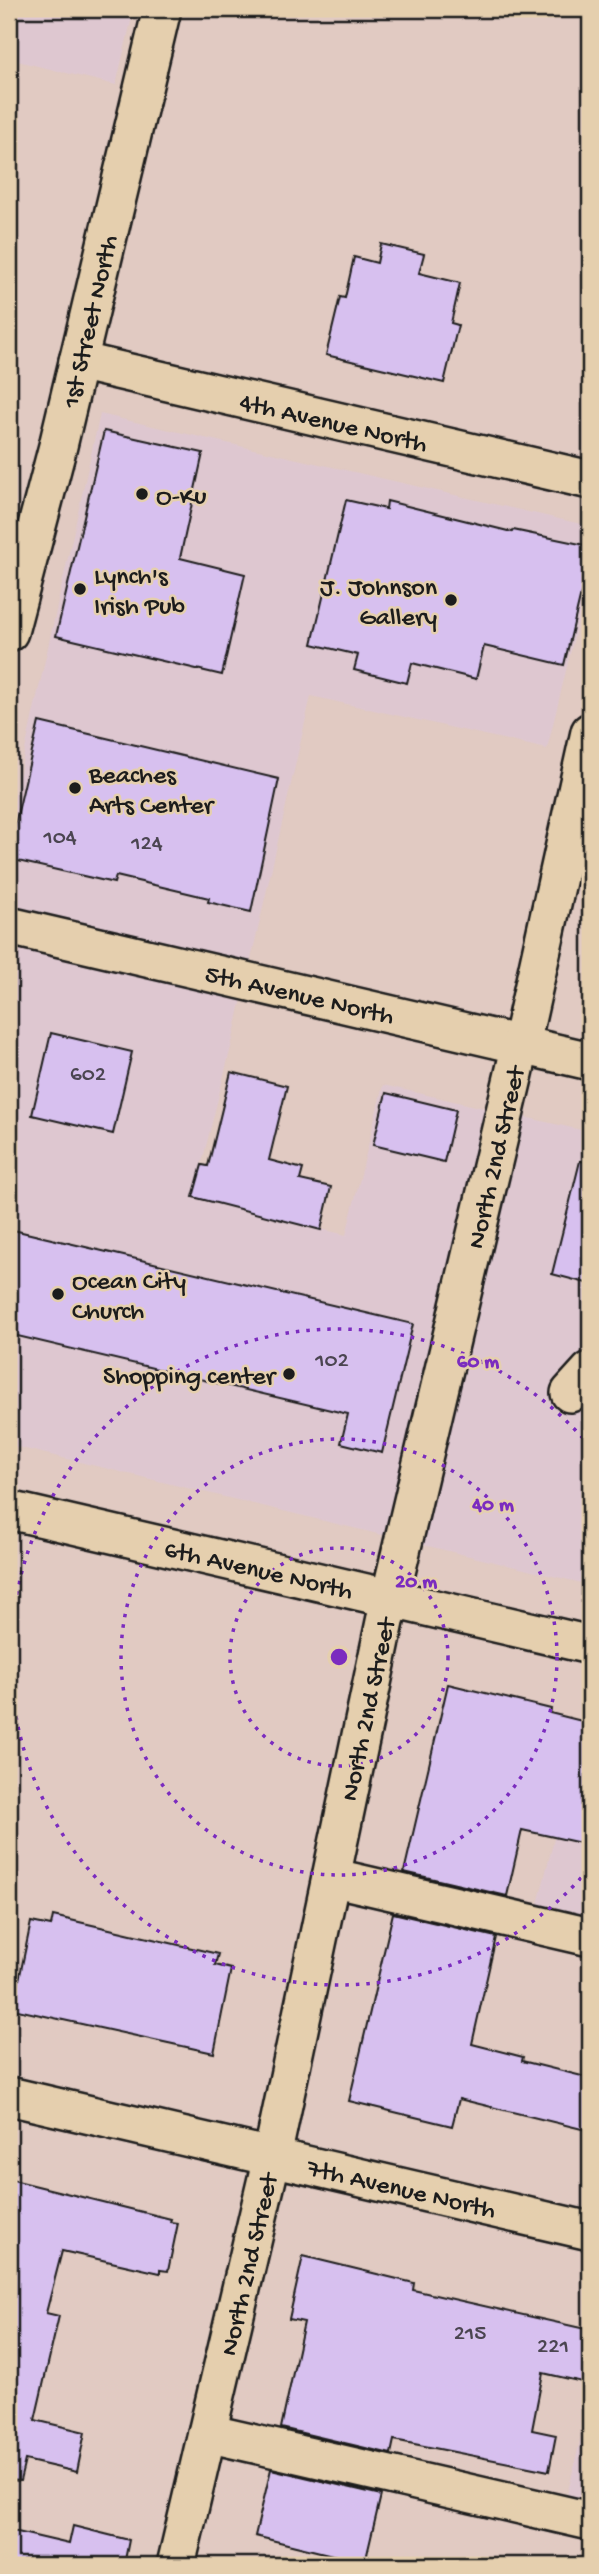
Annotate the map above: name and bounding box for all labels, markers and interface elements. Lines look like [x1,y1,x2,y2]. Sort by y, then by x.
street label: 1st Street North [57,232,127,413]
street label: 4th Avenue North [236,389,430,462]
place label: O-Ku [156,483,206,514]
marker: O-Ku [134,486,150,502]
place label: Lynch's Irish Pub [94,563,185,624]
place label: J. Johnson Gallery [320,574,438,635]
marker: Lynch's Irish Pub [72,581,88,597]
marker: J. Johnson Gallery [443,592,459,608]
place label: Beaches Arts Center [88,762,216,823]
marker: Beaches Arts Center [67,780,83,796]
house number: 104 [42,825,77,852]
house number: 124 [130,831,163,858]
street label: 5th Avenue North [201,961,397,1034]
street label: North 2nd Street [462,1061,535,1252]
house number: 602 [70,1062,106,1089]
place label: Ocean City Church [72,1268,186,1329]
marker: Ocean City Church [50,1286,66,1302]
house number: 102 [314,1348,349,1375]
text: 60 m [457,1351,499,1376]
place label: Shopping center [103,1363,278,1394]
marker: Shopping center [281,1366,297,1382]
text: 40 m [471,1494,514,1519]
street label: 6th Avenue North [161,1536,355,1609]
text: 20 m [395,1571,437,1596]
street label: North 2nd Street [336,1613,405,1804]
centre of rings [327,1645,351,1669]
street label: 7th Avenue North [303,2154,498,2228]
street label: North 2nd Street [215,2168,288,2359]
house number: 215 [454,2321,486,2348]
house number: 221 [537,2334,569,2361]

